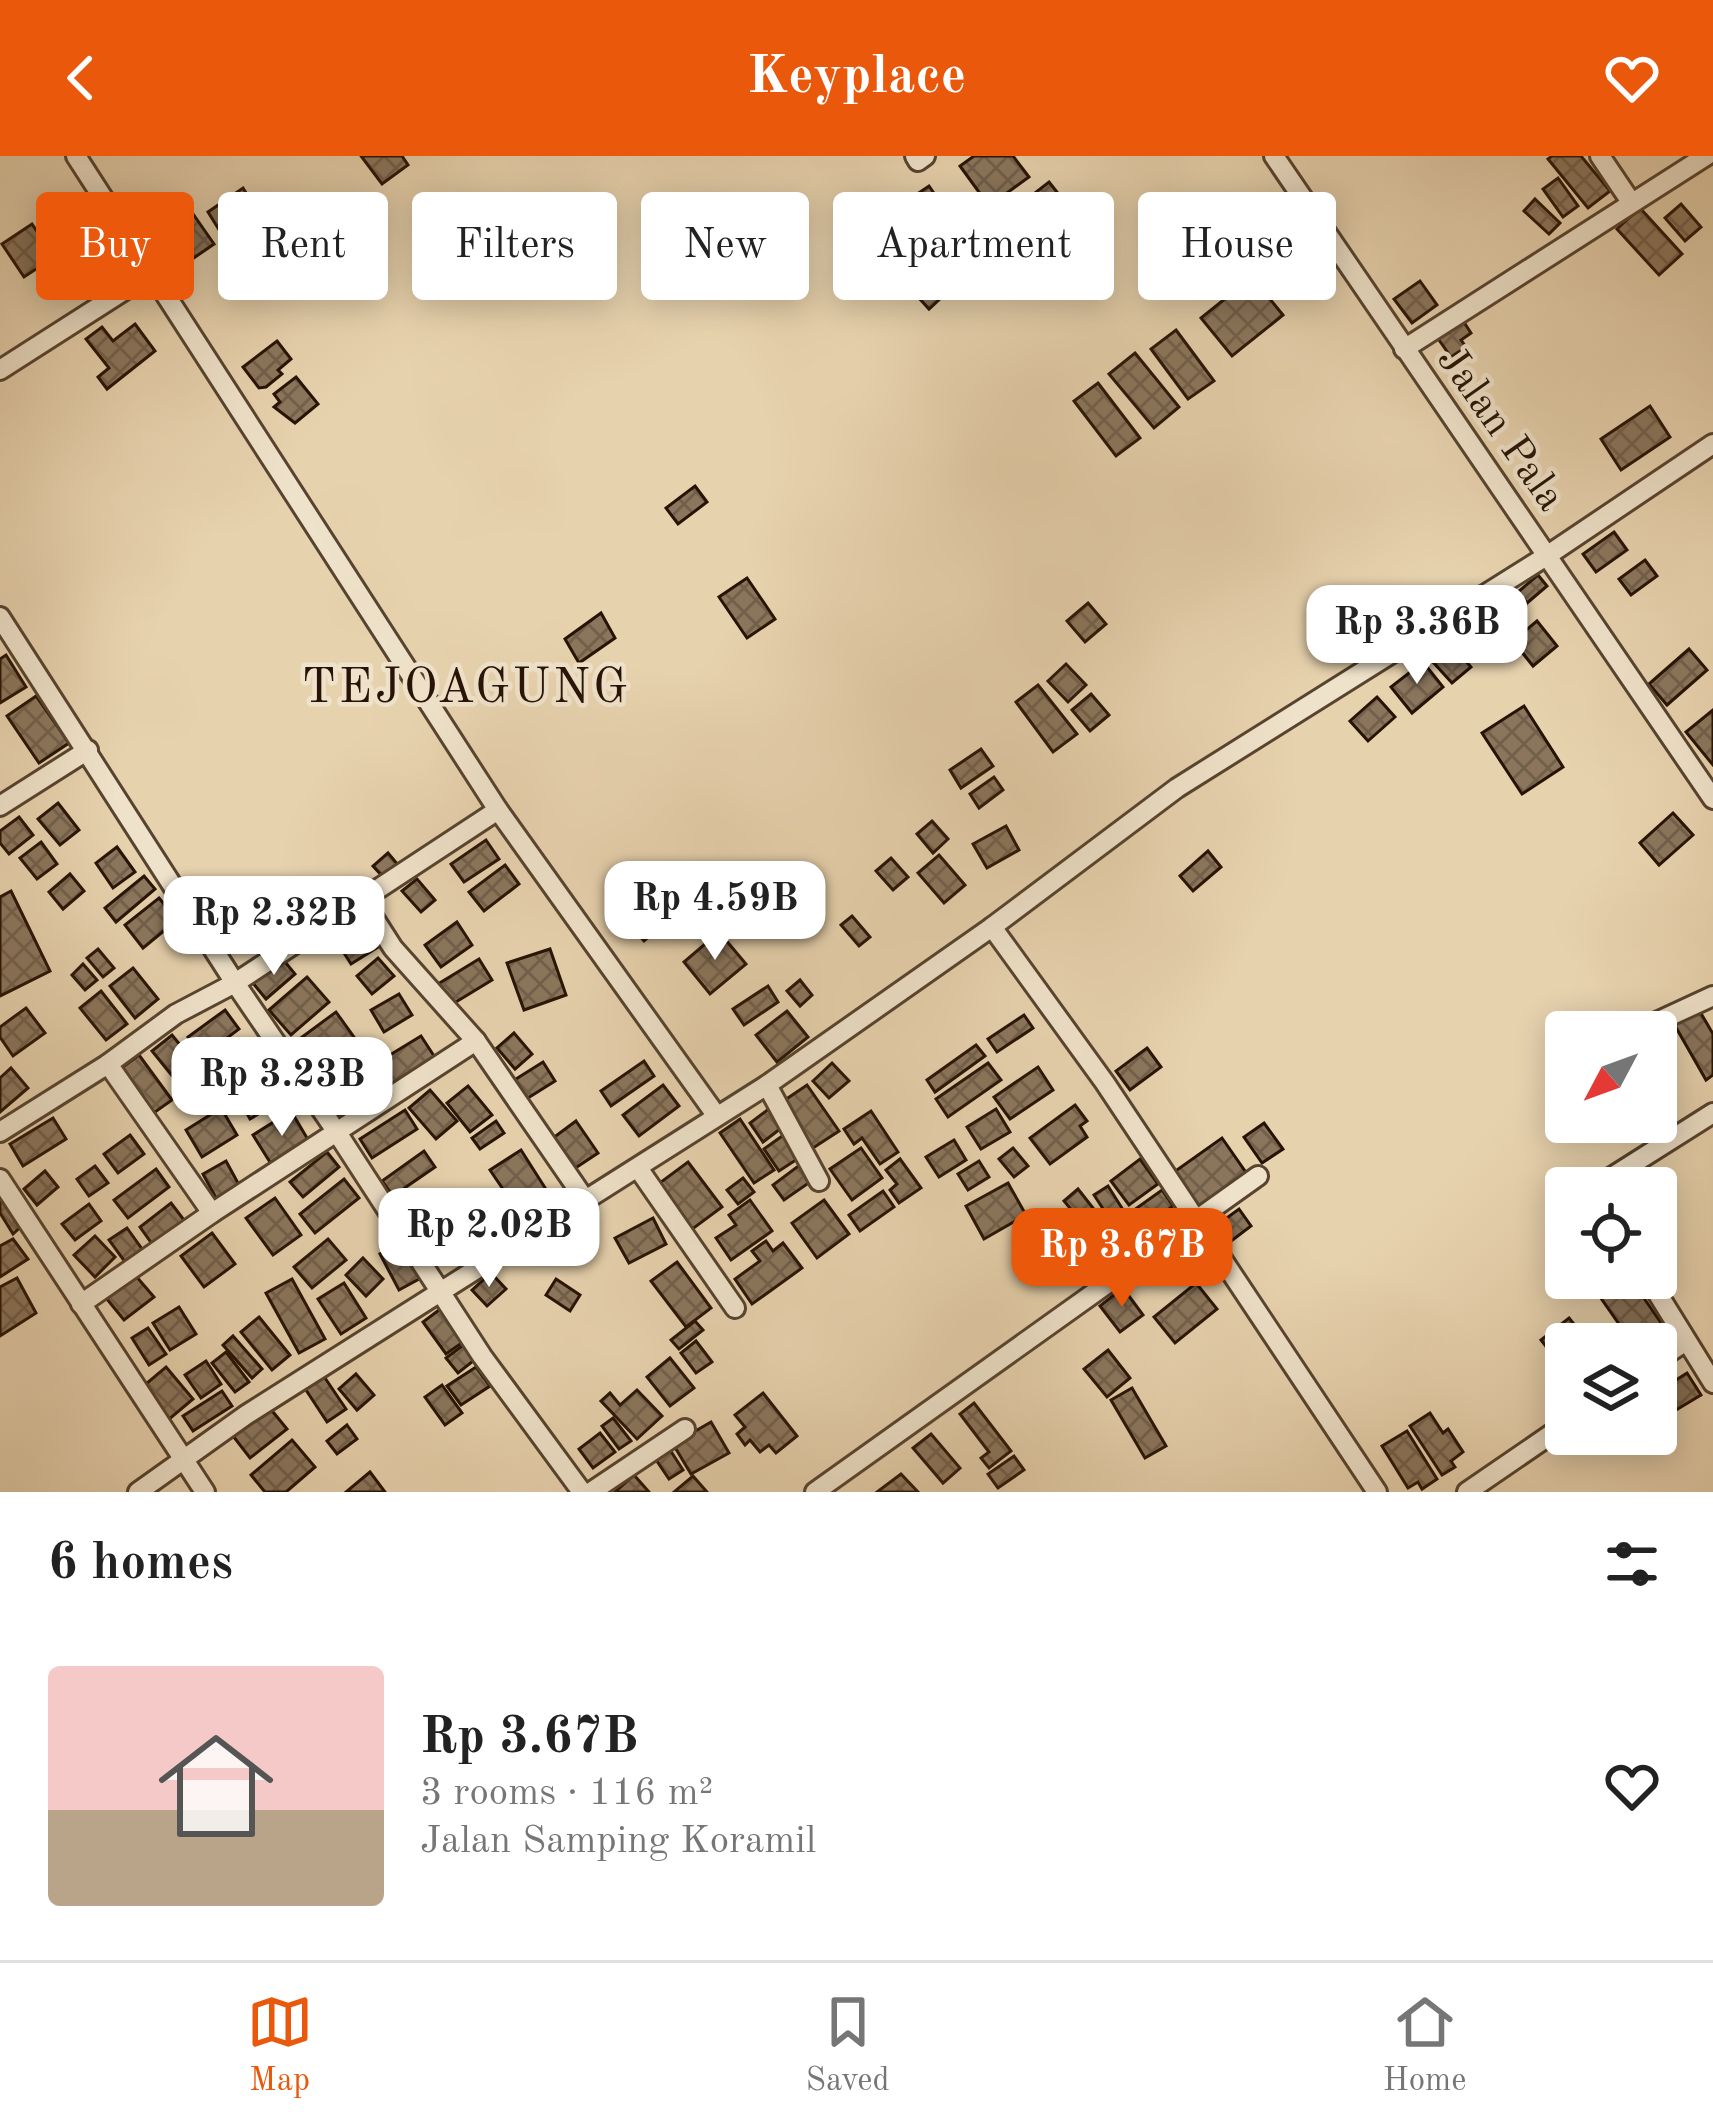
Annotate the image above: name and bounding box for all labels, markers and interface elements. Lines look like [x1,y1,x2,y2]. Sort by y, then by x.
icon: back [48,45,114,111]
icon: heart [1599,45,1665,111]
text: Keyplace [747,51,966,105]
chip: Buy [36,192,194,300]
chip: Rent [218,192,388,300]
chip: Filters [412,192,617,300]
chip: New [641,192,809,300]
chip: Apartment [833,192,1114,300]
chip: House [1138,192,1336,300]
street label: Jalan Pala [1428,340,1571,519]
pin: Rp 3.36B [1293,585,1541,687]
text: Rp 3.36B [1333,604,1501,643]
district label: TEJOAGUNG [302,665,630,713]
pin: Rp 4.59B [591,861,839,963]
pin: Rp 2.32B [150,876,398,978]
text: Rp 4.59B [631,880,799,919]
text: Rp 2.32B [190,895,358,934]
north arrow [1545,1011,1677,1143]
map controls [1545,1011,1677,1455]
pin: Rp 3.23B [158,1037,406,1139]
text: Rp 3.23B [198,1056,366,1095]
button: locate [1545,1167,1677,1299]
pin: Rp 2.02B [365,1188,613,1290]
text: Rp 2.02B [405,1207,573,1246]
pin: Rp 3.67B [998,1208,1246,1310]
text: Rp 3.67B [1038,1227,1206,1266]
button: layers [1545,1323,1677,1455]
icon: filters [1599,1531,1665,1597]
text: 6 homes [48,1539,233,1590]
text: Rp 3.67B [420,1713,639,1764]
icon: home [144,1714,288,1858]
icon: heart [1599,1753,1665,1819]
text: 3 rooms · 116 m² [420,1774,713,1813]
text: Jalan Samping Koramil [420,1822,816,1861]
tab: Map [247,1989,313,2102]
tab: Saved [806,1989,890,2102]
tab: Home [1383,1989,1466,2102]

